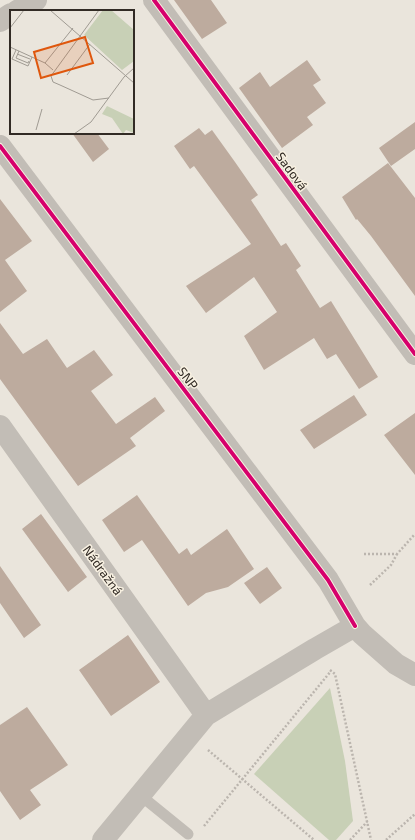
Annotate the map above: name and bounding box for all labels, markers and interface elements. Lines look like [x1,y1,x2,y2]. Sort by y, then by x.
inset map [10,10,134,134]
street label: Sadová [273,149,311,193]
street label: SNP [174,364,202,393]
street label: Nádražná [80,542,126,598]

